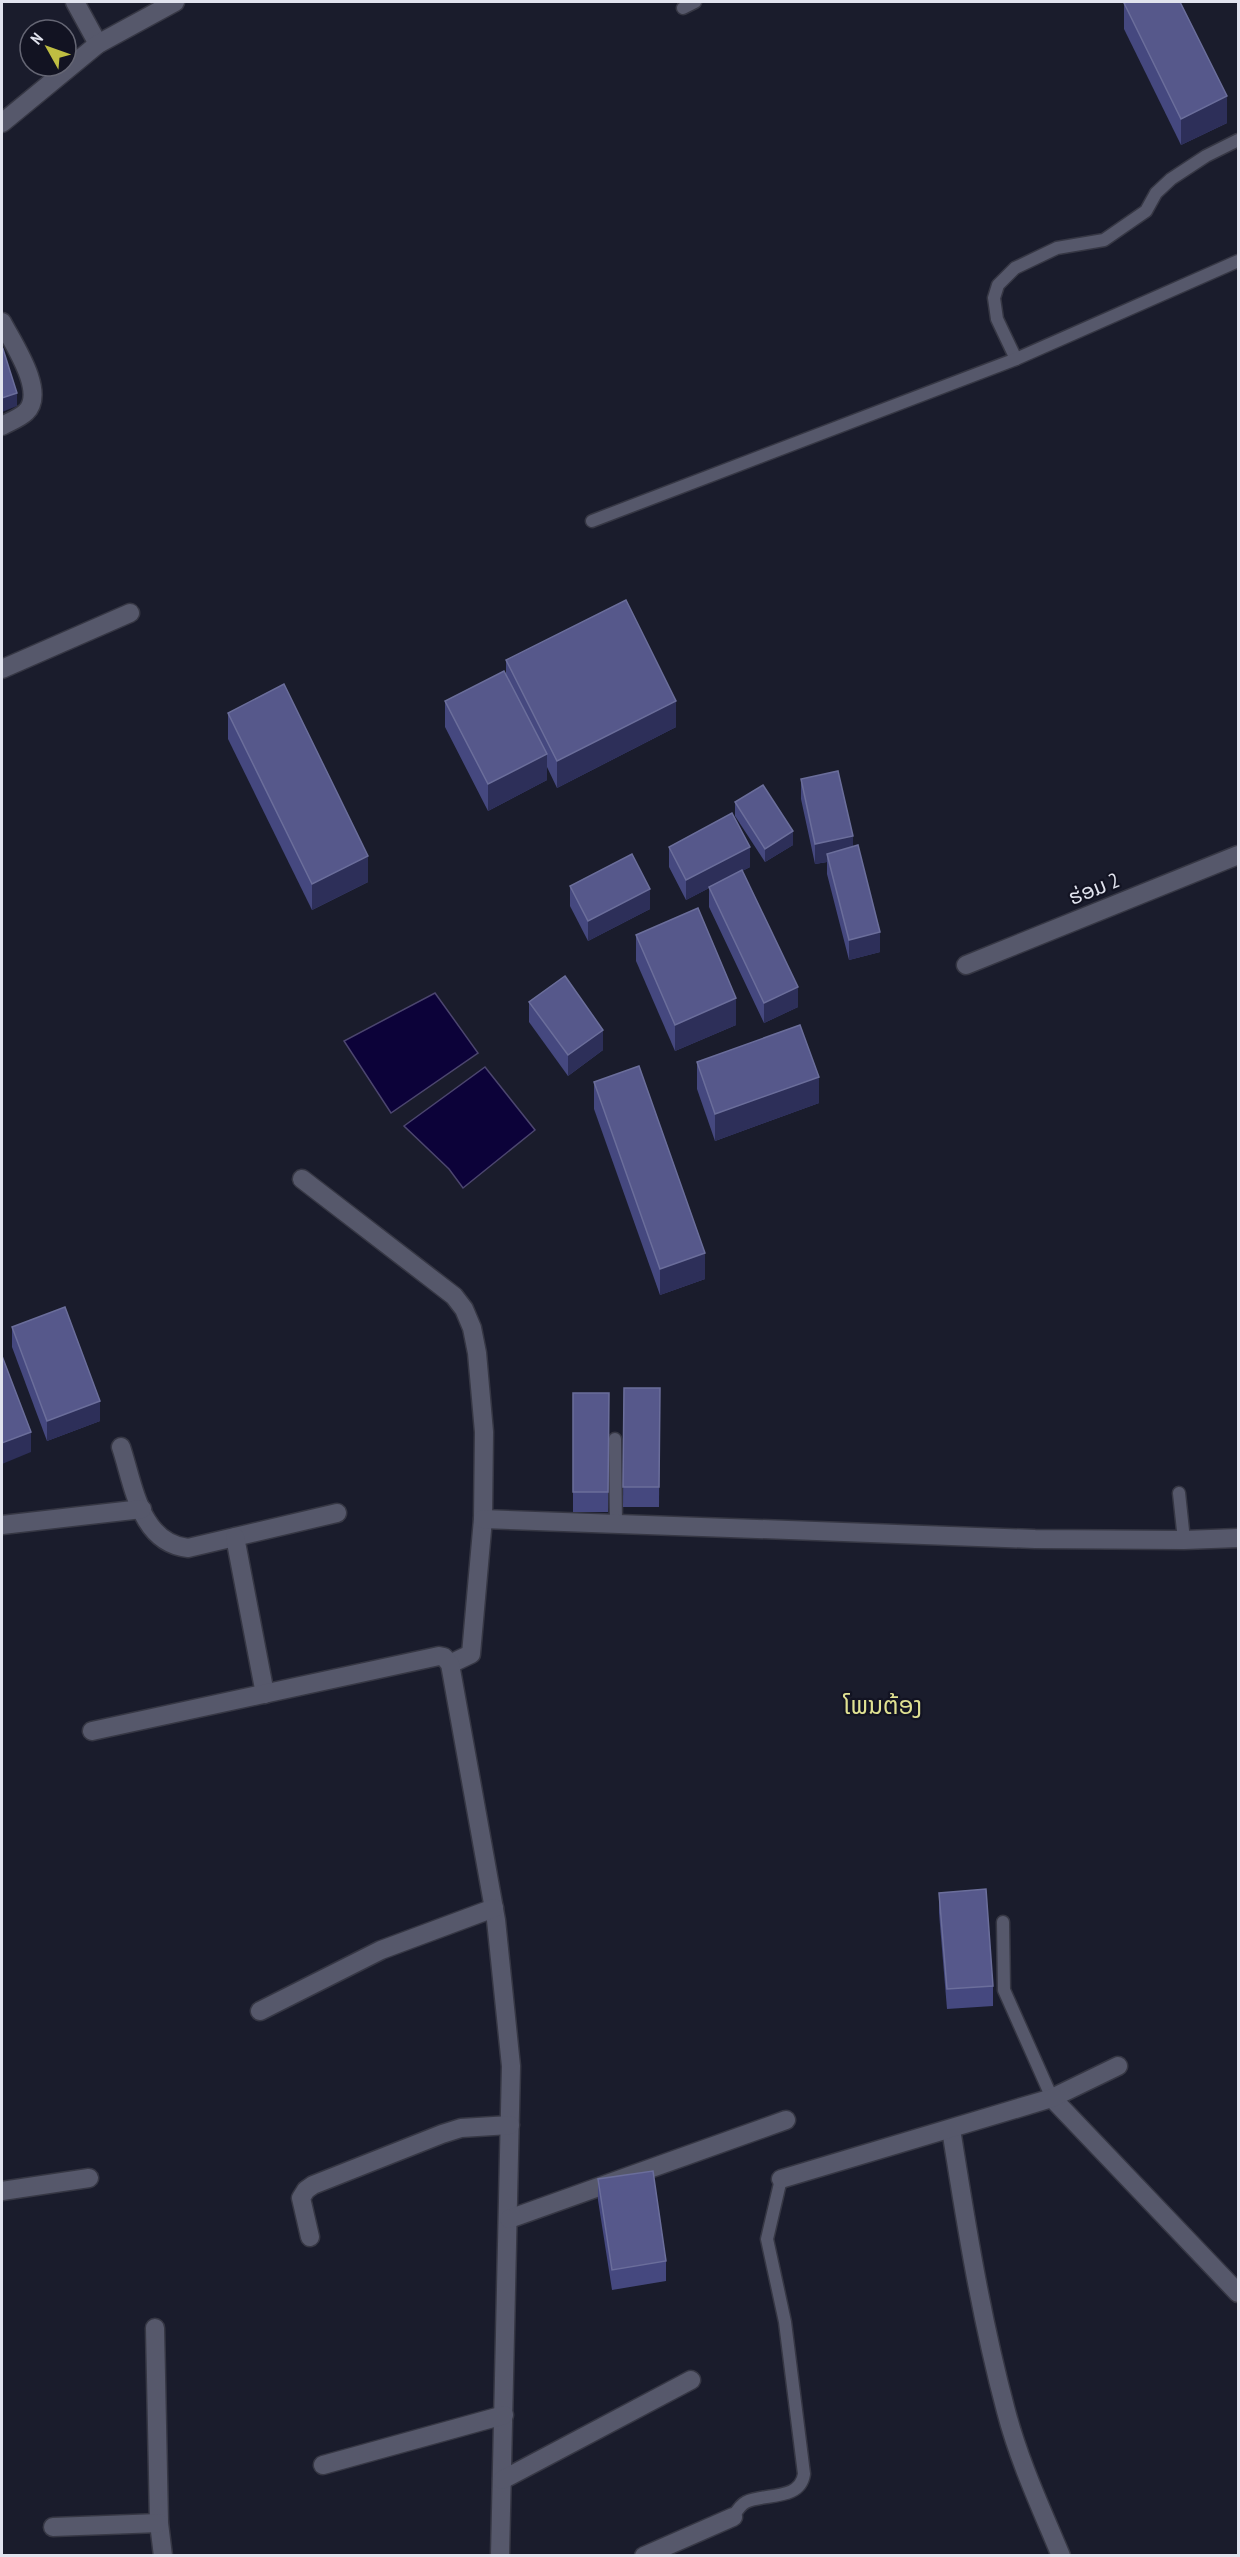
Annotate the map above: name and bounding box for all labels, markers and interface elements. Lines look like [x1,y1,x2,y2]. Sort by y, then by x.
north arrow [18,18,78,78]
text: N [26,29,47,48]
street label: ຮ່ອມ 2 [1064,866,1123,911]
district label: ໂພນຕ້ອງ [843,1690,922,1721]

